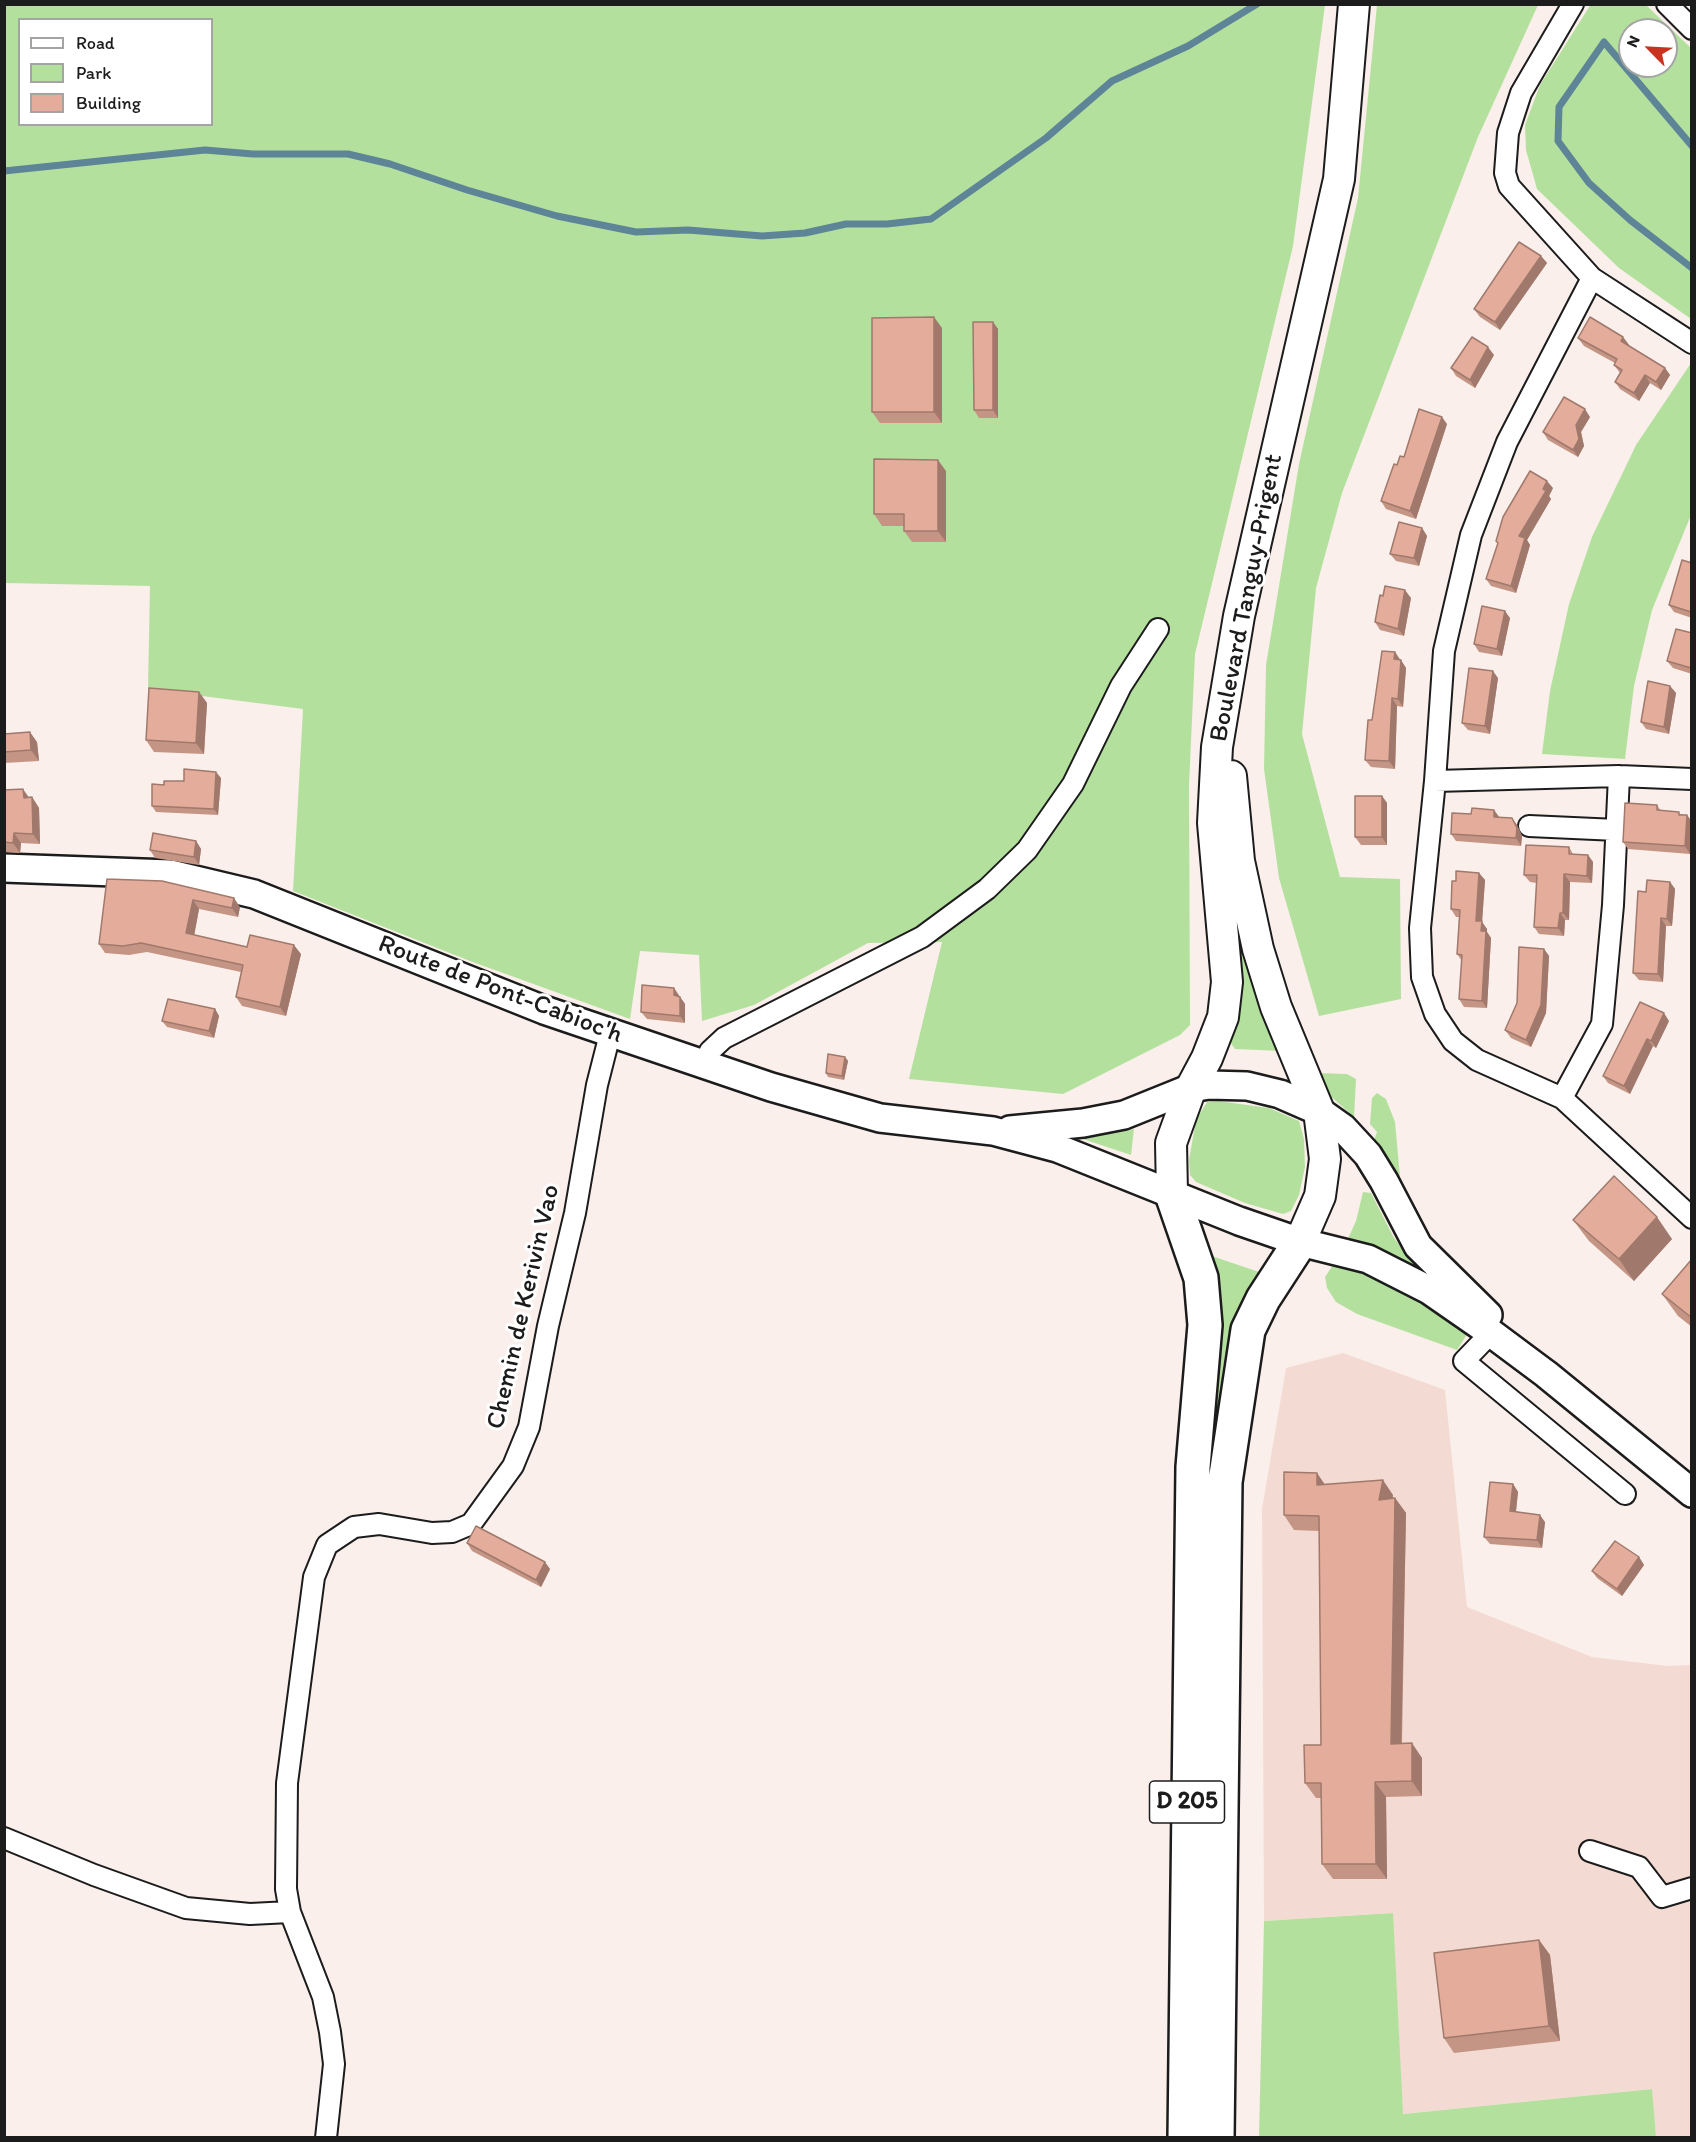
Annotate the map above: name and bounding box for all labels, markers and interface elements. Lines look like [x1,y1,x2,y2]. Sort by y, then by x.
legend [18,18,213,126]
north arrow [1618,18,1678,78]
text: Road [76,32,115,54]
text: N [1622,32,1644,50]
text: Park [76,62,111,84]
text: Building [76,92,141,114]
street label: Boulevard Tanguy-Prigent [1204,451,1290,745]
street label: Route de Pont-Cabioc'h [373,929,627,1051]
street label: Chemin de Kerivin Vao [481,1182,567,1432]
road number: D 205 [1150,1781,1224,1823]

